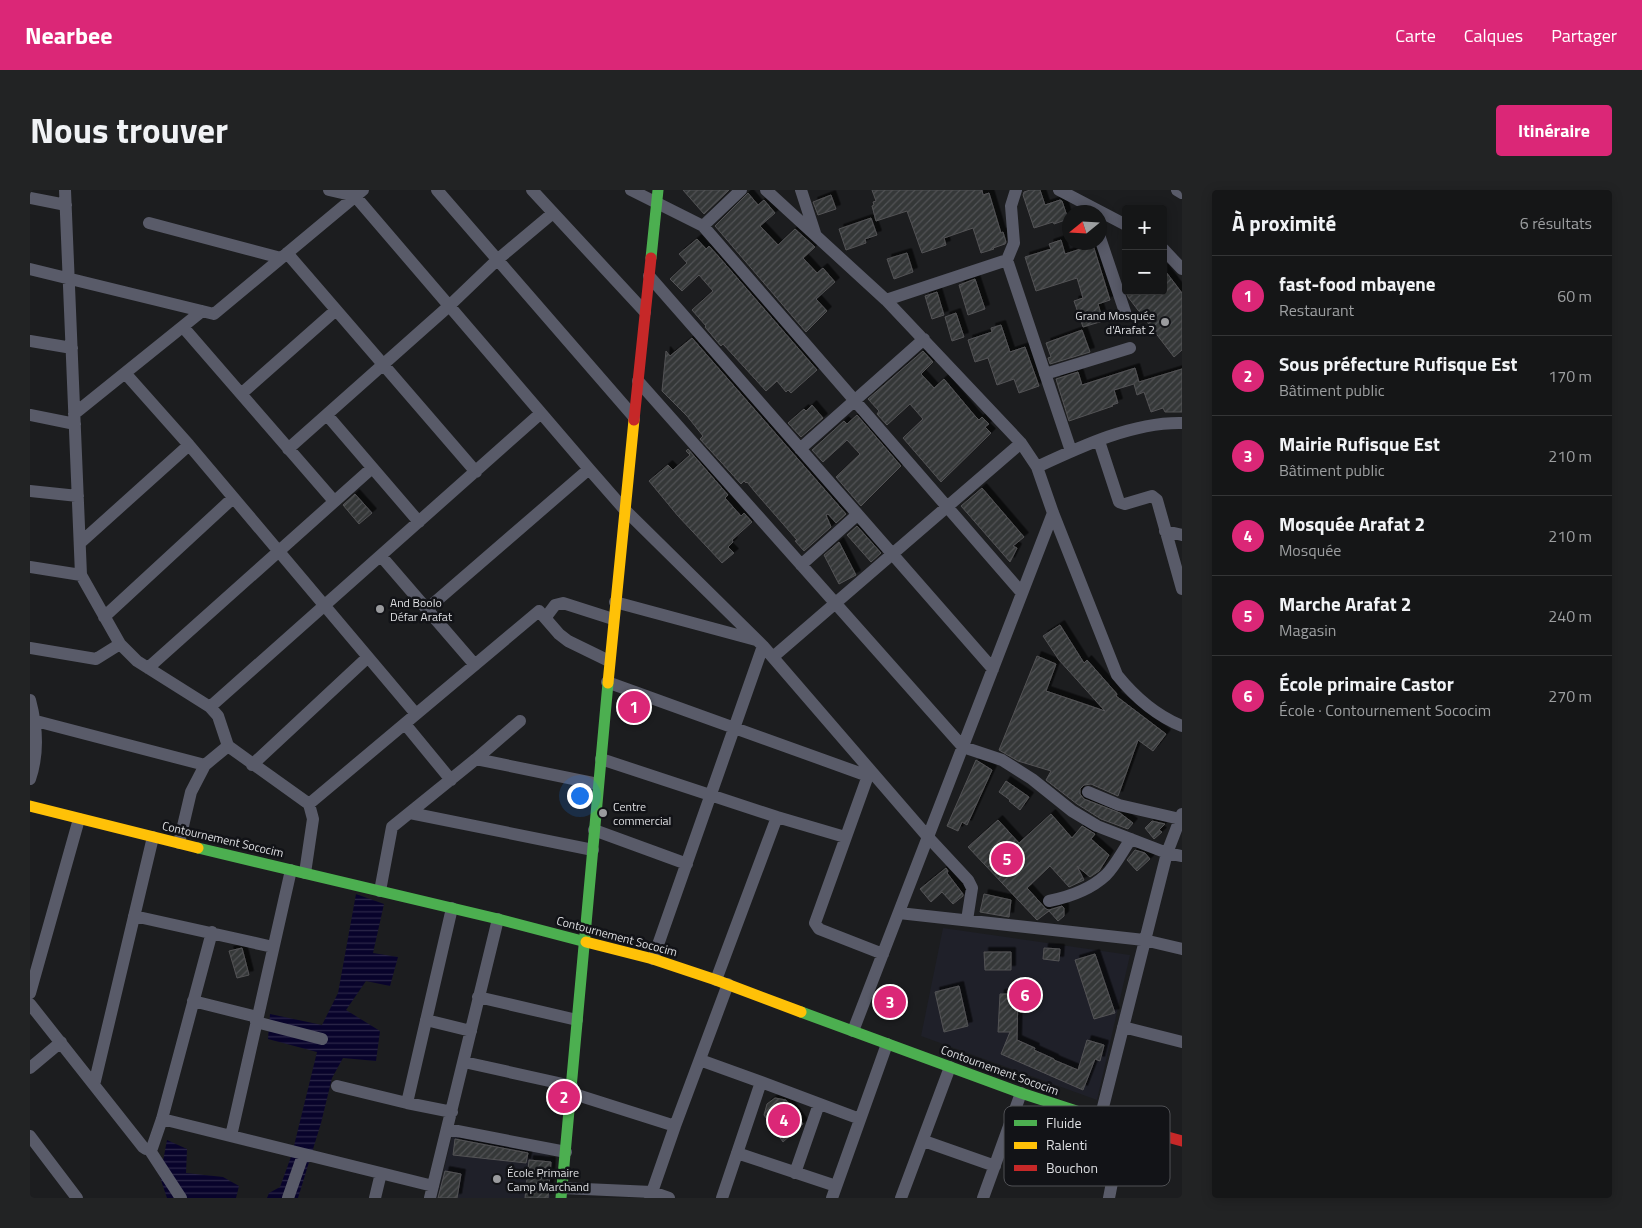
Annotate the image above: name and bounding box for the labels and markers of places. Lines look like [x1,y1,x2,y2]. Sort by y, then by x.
place label: Grand Mosquée d'Arafat 2 [1075,306,1155,339]
marker: Grand Mosquée d'Arafat 2 [1159,316,1171,328]
place label: And Boolo Défar Arafat [390,593,453,626]
marker: And Boolo Défar Arafat [374,603,386,615]
pin: 1 [618,688,650,726]
place label: Centre commercial [613,797,671,830]
marker: Centre commercial [597,807,609,819]
pin: 5 [991,840,1023,878]
pin: 6 [1009,976,1041,1014]
pin: 3 [874,983,906,1021]
pin: 2 [548,1078,580,1116]
pin: 4 [768,1101,800,1139]
place label: École Primaire Camp Marchand [507,1163,589,1196]
marker: École Primaire Camp Marchand [491,1173,503,1185]

